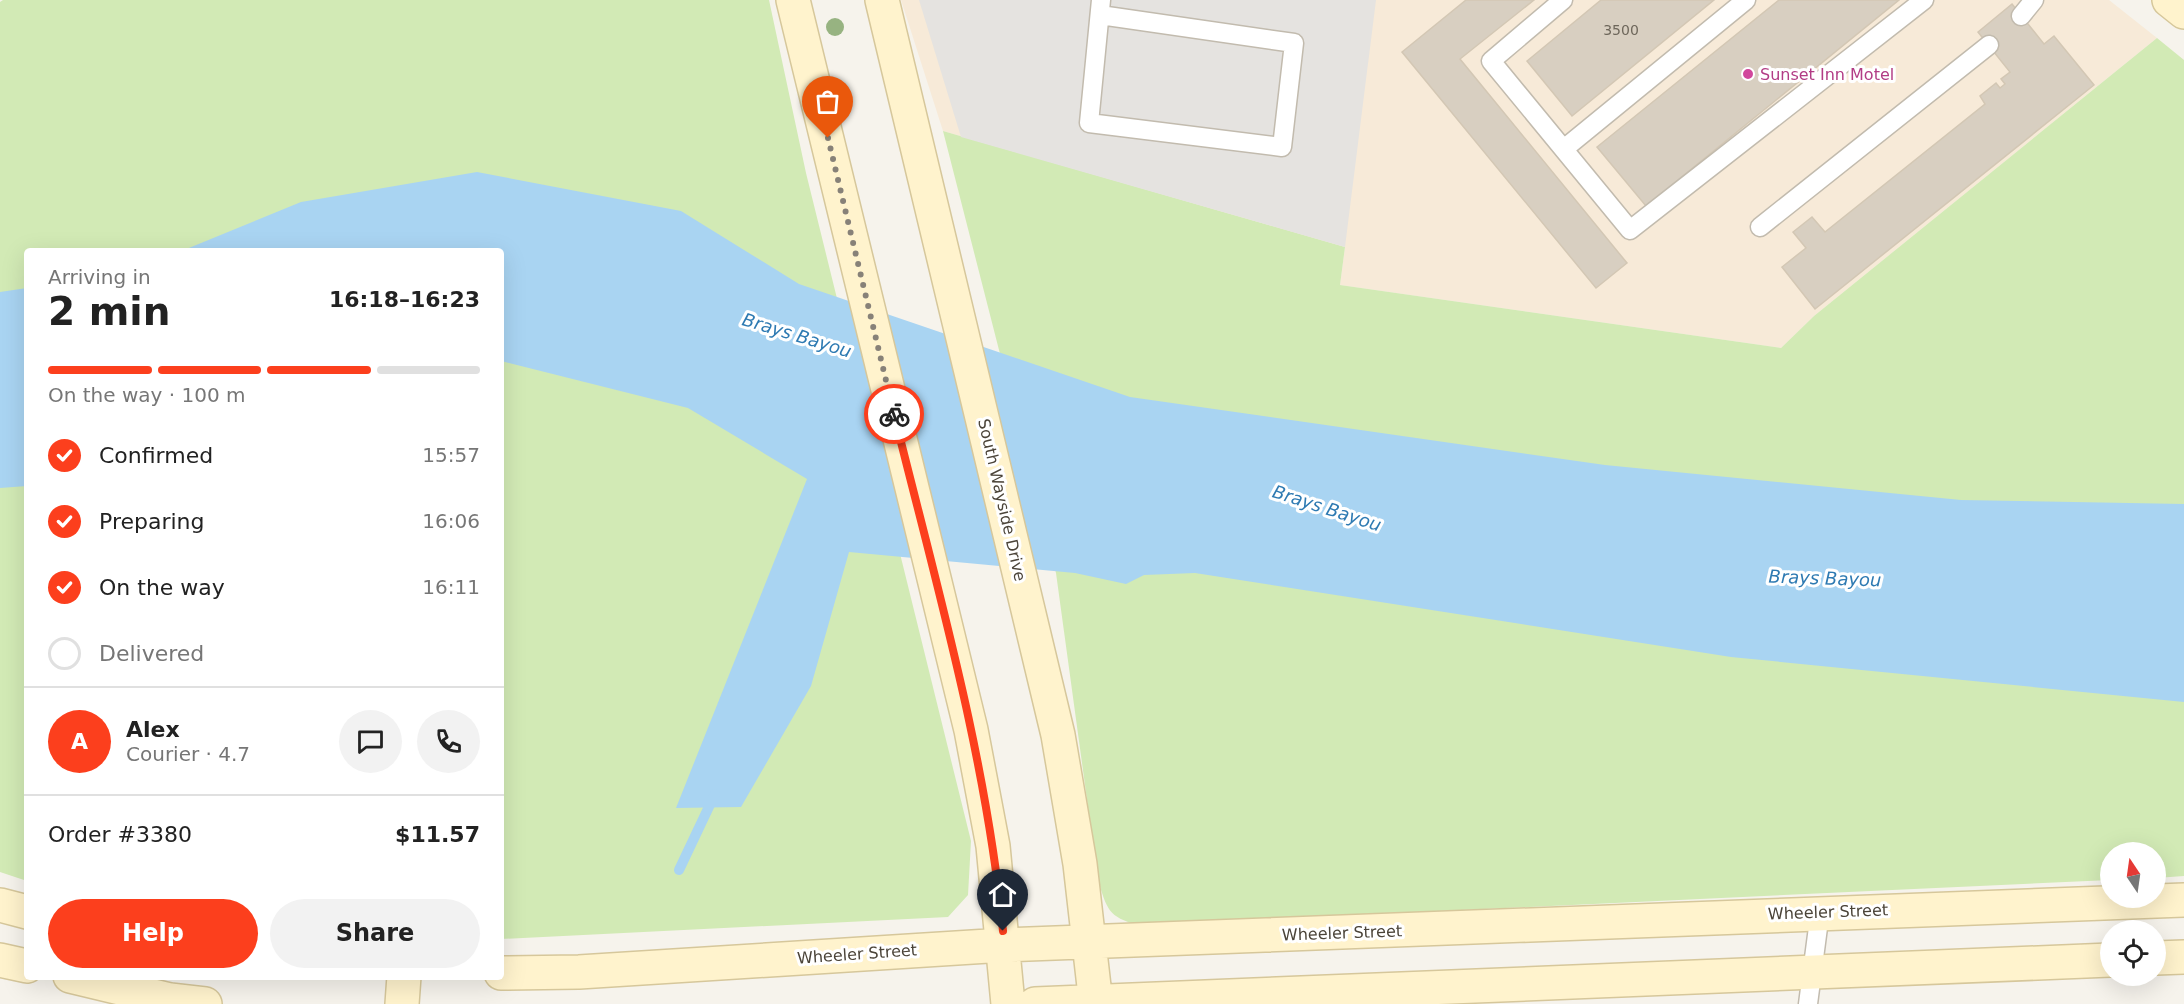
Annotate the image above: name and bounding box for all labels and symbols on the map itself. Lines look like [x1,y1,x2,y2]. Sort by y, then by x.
house number: 3500 [1603,22,1639,38]
place label: Sunset Inn Motel [1760,65,1894,84]
marker: Sunset Inn Motel [1741,67,1755,81]
pin [802,76,853,138]
water label: Brays Bayou [740,308,854,362]
courier [864,384,924,444]
street label: South Wayside Drive [974,417,1030,583]
water label: Brays Bayou [1270,481,1384,535]
water label: Brays Bayou [1768,566,1882,590]
north arrow [2100,842,2166,908]
pin [977,869,1028,931]
street label: Wheeler Street [1768,900,1888,924]
street label: Wheeler Street [1282,921,1402,945]
street label: Wheeler Street [796,940,918,968]

